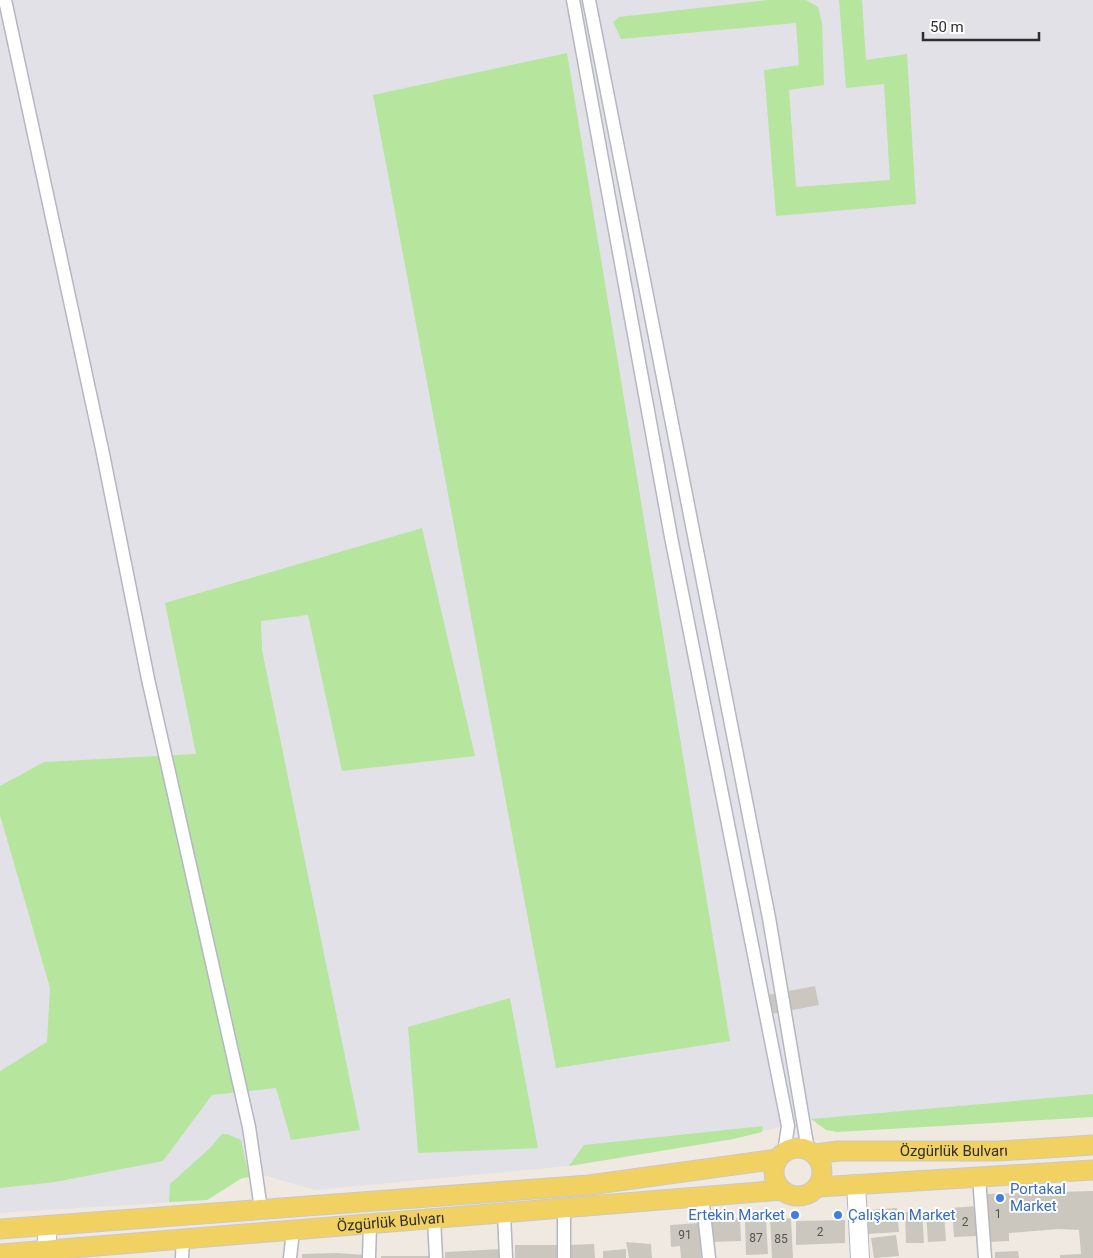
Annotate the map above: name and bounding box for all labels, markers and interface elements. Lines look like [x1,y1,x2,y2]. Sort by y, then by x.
scale bar [923,10,1039,42]
text: 50 m [930,18,964,36]
street label: Özgürlük Bulvarı [900,1141,1008,1160]
place label: Portakal Market [1010,1180,1066,1215]
marker: Portakal Market [994,1192,1006,1204]
place label: Ertekin Market [688,1206,785,1224]
place label: Çalışkan Market [848,1206,956,1224]
house number: 1 [995,1207,1001,1221]
street label: Özgürlük Bulvarı [336,1209,445,1235]
marker: Ertekin Market [789,1209,801,1221]
marker: Çalışkan Market [832,1209,844,1221]
house number: 2 [962,1215,969,1229]
house number: 2 [817,1225,824,1239]
house number: 91 [678,1228,692,1242]
house number: 87 [749,1231,763,1245]
house number: 85 [774,1232,788,1246]

